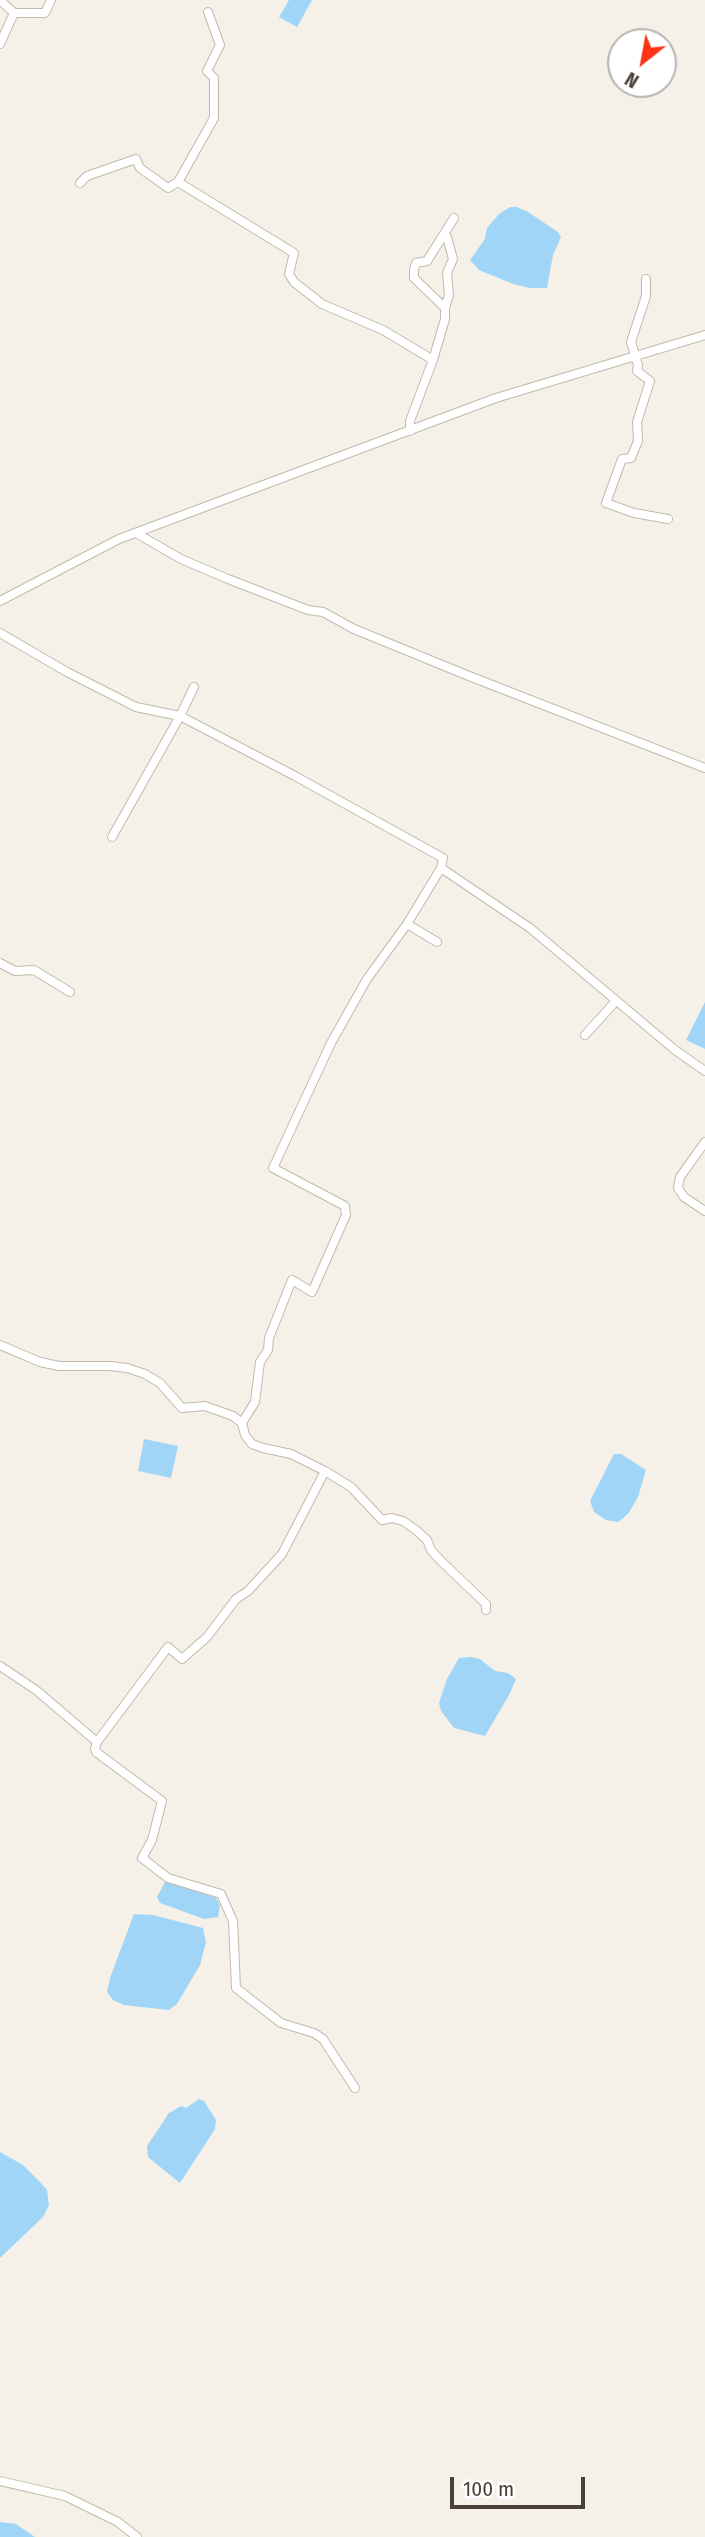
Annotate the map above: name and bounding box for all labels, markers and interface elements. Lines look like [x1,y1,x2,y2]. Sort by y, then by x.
north arrow [607,28,677,98]
text: N [621,67,643,93]
scale bar [453,2464,588,2508]
text: 100 m [463,2476,514,2502]

